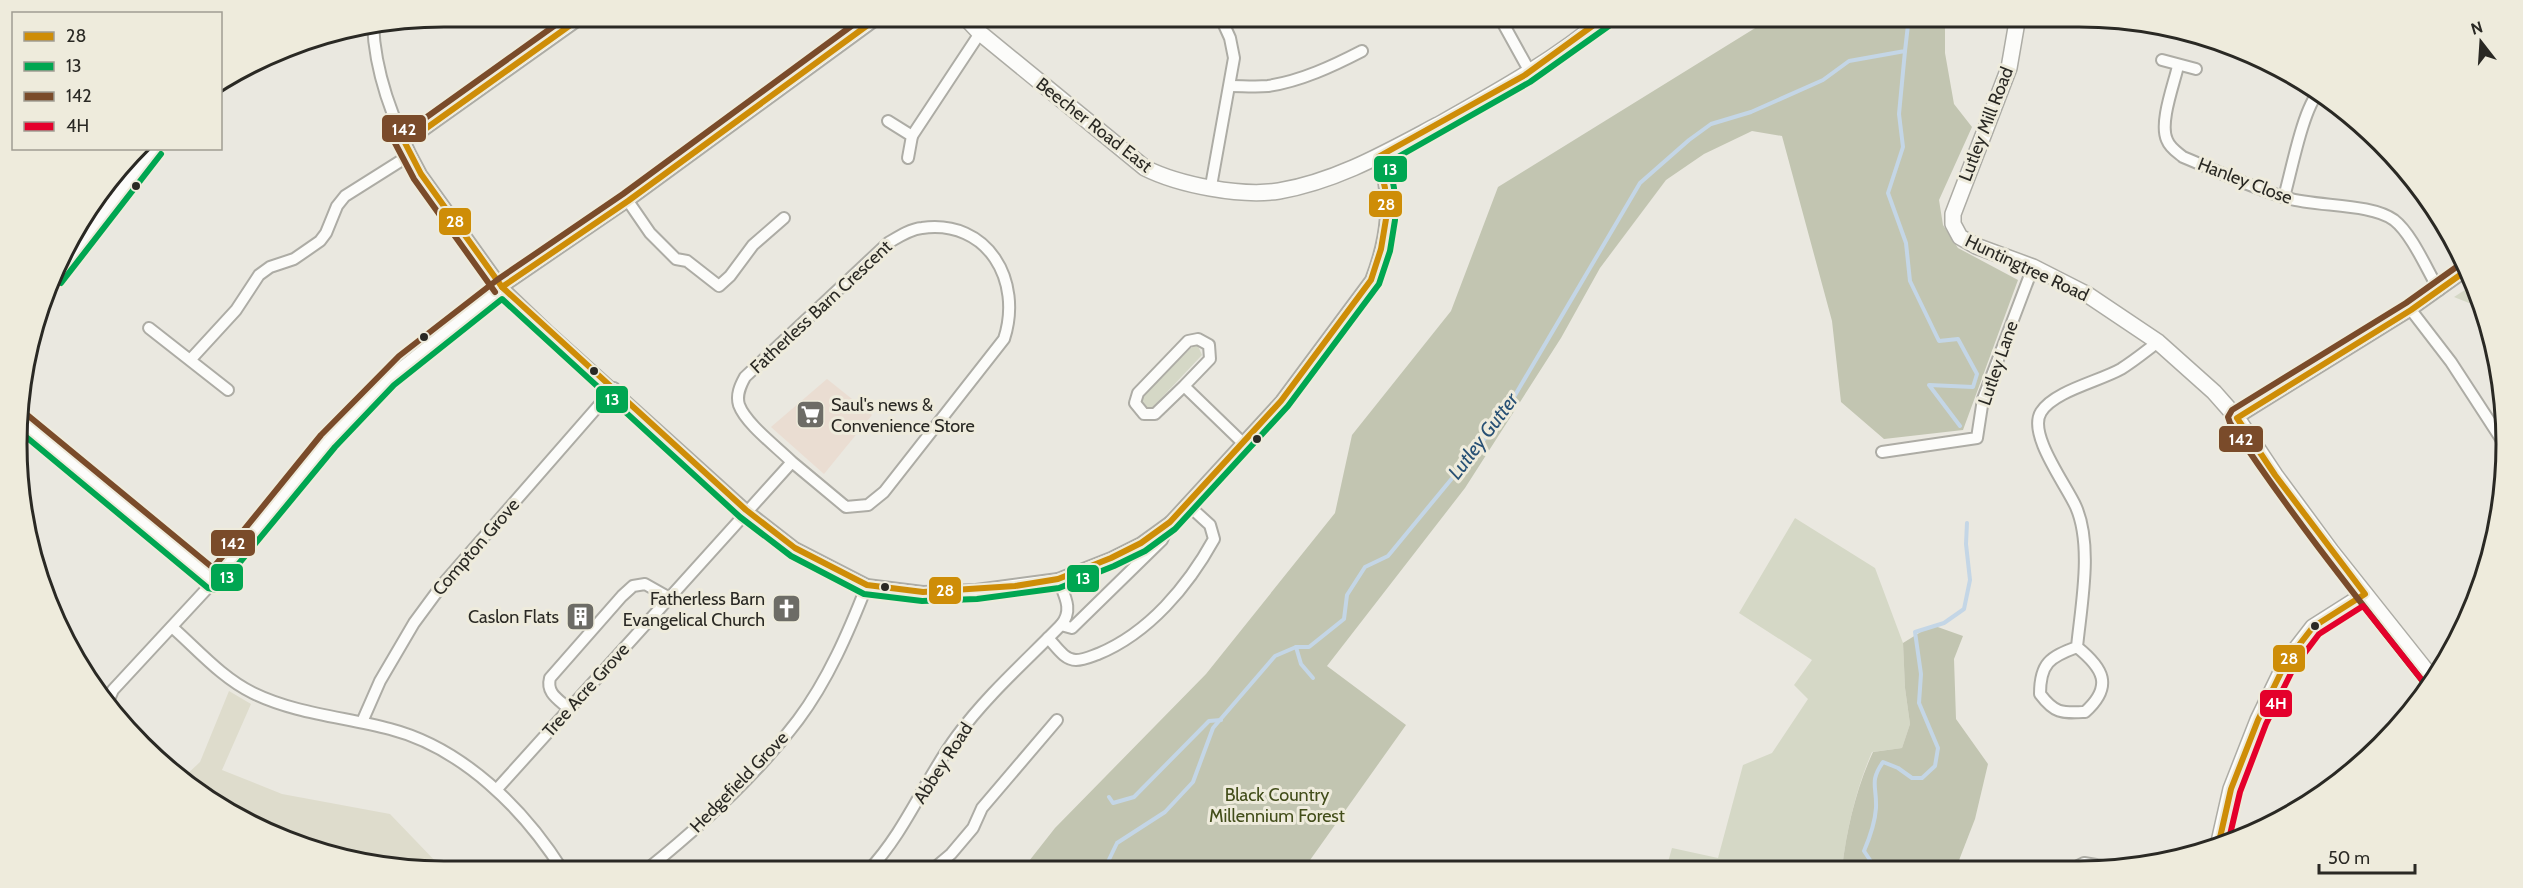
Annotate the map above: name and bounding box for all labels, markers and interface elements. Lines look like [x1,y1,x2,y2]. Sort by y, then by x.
legend [12,12,222,150]
north arrow [2451,12,2511,72]
text: N [2469,17,2485,39]
text: 28 [66,25,86,47]
text: 13 [66,55,82,77]
street label: Lutley Mill Road [1954,64,2018,184]
street label: Beecher Road East [1032,73,1156,177]
text: 142 [66,85,92,107]
line badge: 142 [381,114,427,143]
text: 4H [66,115,89,137]
text: 142 [392,120,416,139]
street label: Hanley Close [2195,153,2295,209]
line badge: 13 [1373,155,1408,183]
text: 13 [1383,160,1397,179]
unlabelled marker [130,180,142,192]
line badge: 28 [1368,190,1403,218]
text: 28 [1377,195,1395,214]
line badge: 28 [438,207,472,236]
text: 28 [446,212,464,231]
street label: Huntingtree Road [1962,230,2092,306]
street label: Fatherless Barn Crescent [746,236,896,378]
street label: Lutley Lane [1973,318,2023,408]
unlabelled marker [418,331,430,343]
unlabelled marker [588,365,600,377]
line badge: 13 [595,385,629,414]
water label: Lutley Gutter [1443,388,1524,484]
text: 13 [605,390,619,409]
place label: Saul's news & Convenience Store [831,394,975,437]
supermarket icon: Saul's news & Convenience Store [794,399,826,431]
line badge: 142 [2218,425,2264,453]
text: 142 [2229,430,2253,449]
unlabelled marker [1251,433,1263,445]
street label: Compton Grove [428,494,524,600]
line badge: 142 [210,529,256,557]
text: 142 [221,534,245,553]
line badge: 13 [210,563,244,592]
line badge: 13 [1066,564,1100,593]
text: 13 [220,568,234,587]
text: 13 [1076,569,1090,588]
line badge: 28 [928,576,962,605]
unlabelled marker [879,581,891,593]
text: 28 [936,581,954,600]
place label: Fatherless Barn Evangelical Church [623,588,765,631]
church icon: Fatherless Barn Evangelical Church [770,593,802,625]
building icon: Caslon Flats [564,601,596,633]
place label: Caslon Flats [468,606,559,628]
unlabelled marker [2309,620,2321,632]
street label: Tree Acre Grove [538,638,634,742]
line badge: 28 [2272,644,2306,673]
text: 28 [2280,649,2298,668]
line badge: 4H [2259,689,2293,718]
text: 4H [2265,694,2287,713]
street label: Abbey Road [909,718,977,808]
street label: Hedgefield Grove [685,727,793,837]
park label: Black Country Millennium Forest [1209,784,1345,827]
scale bar [2319,837,2415,875]
text: 50 m [2328,847,2370,869]

